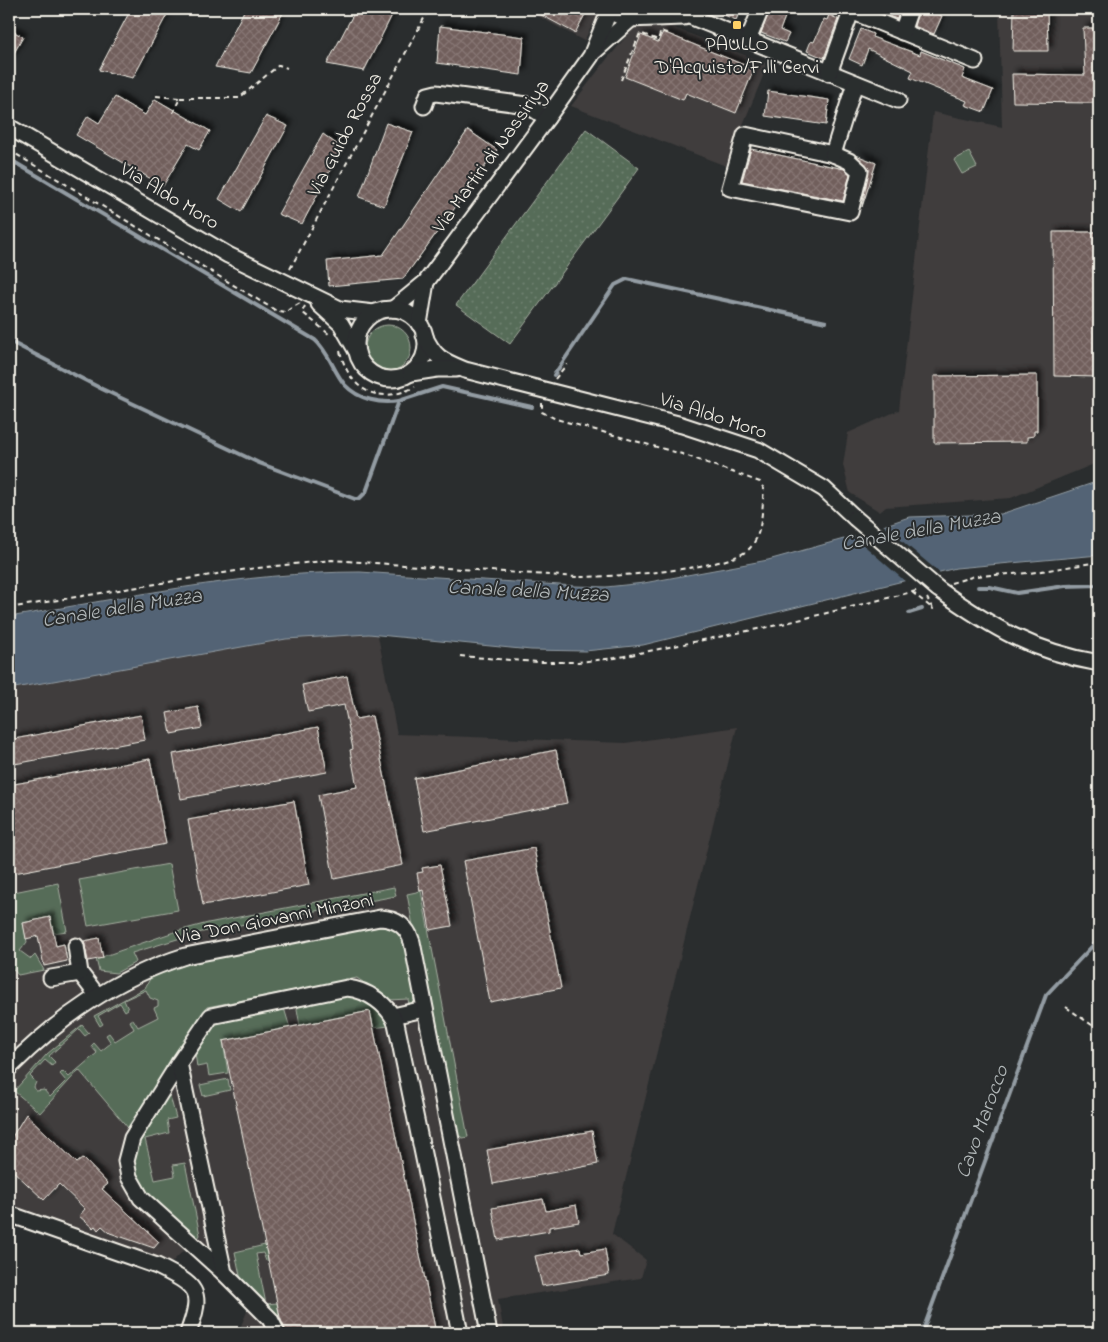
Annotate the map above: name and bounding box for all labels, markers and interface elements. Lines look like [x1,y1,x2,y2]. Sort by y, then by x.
marker: PAULLO D'Acquisto/F.lli Cervi [731,19,743,31]
place label: PAULLO D'Acquisto/F.lli Cervi [654,31,819,83]
street label: Via Guido Rossa [301,68,391,203]
street label: Via Martiri di Nassiriya [426,74,558,241]
street label: Via Aldo Moro [113,155,224,238]
street label: Via Aldo Moro [655,386,770,448]
water label: Canale della Muzza [839,502,1004,560]
water label: Canale della Muzza [447,573,610,611]
water label: Canale della Muzza [40,581,205,636]
street label: Via Don Giovanni Minzoni [173,887,376,954]
water label: Cavo Marocco [949,1060,1018,1183]

